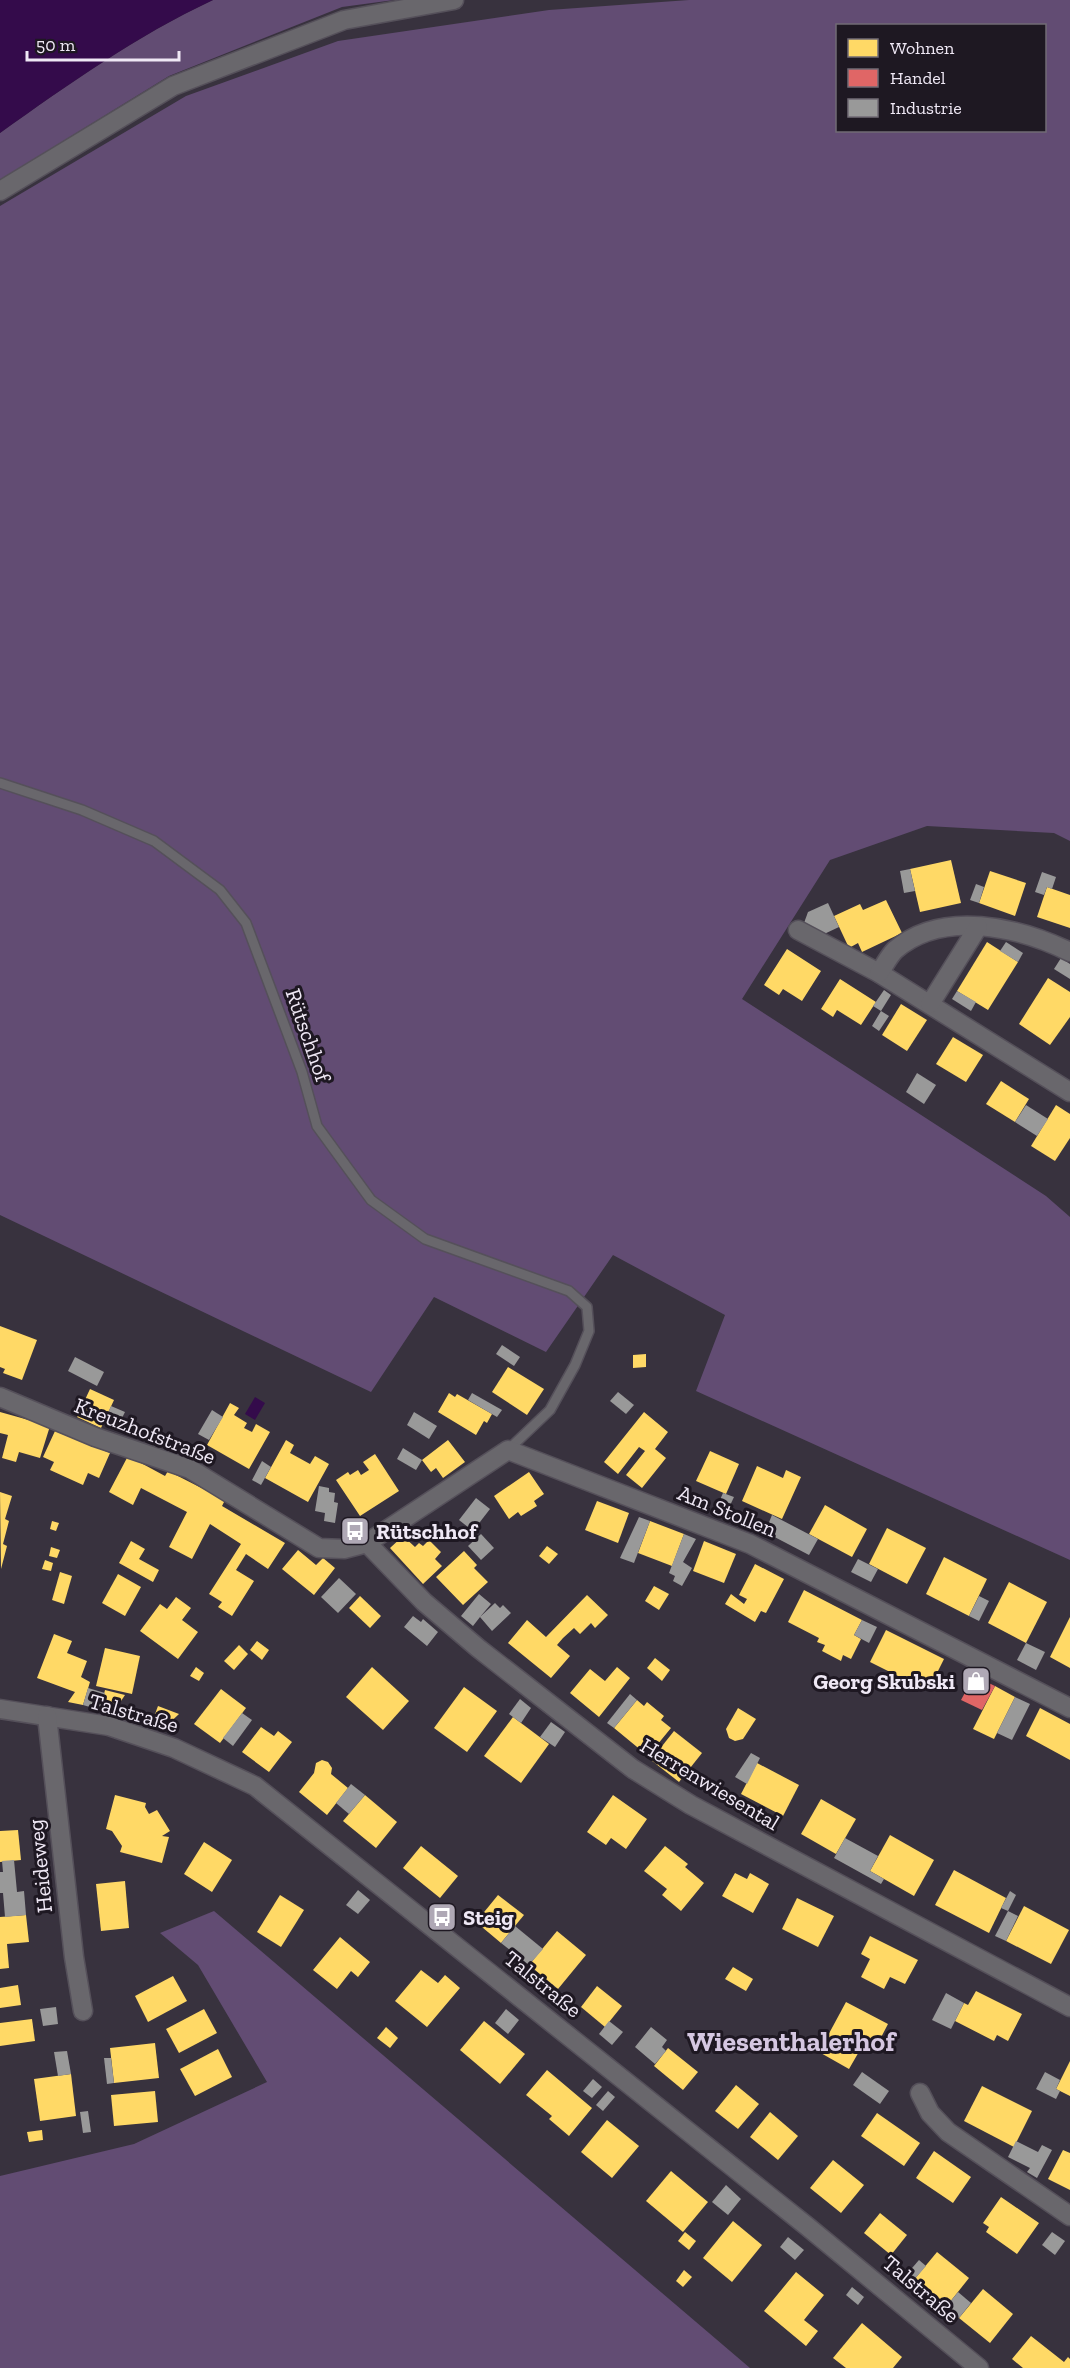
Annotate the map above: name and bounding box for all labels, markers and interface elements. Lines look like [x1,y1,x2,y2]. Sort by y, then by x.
scale bar [27,24,178,62]
legend [836,24,1046,132]
text: 50 m [36,34,76,56]
text: Wohnen [890,37,955,59]
text: Handel [890,67,946,89]
text: Industrie [890,97,962,119]
street label: Rütschhof [279,985,337,1087]
street label: Kreuzhofstraße [71,1392,219,1470]
street label: Am Stollen [674,1479,781,1543]
bus stop icon: Rütschhof [339,1515,371,1547]
place label: Rütschhof [376,1518,479,1545]
shop icon: Georg Skubski [960,1665,992,1697]
place label: Georg Skubski [813,1668,955,1695]
street label: Talstraße [86,1687,182,1739]
street label: Herrenwiesental [635,1732,785,1836]
street label: Heideweg [22,1818,58,1914]
bus stop icon: Steig [426,1901,458,1933]
place label: Steig [463,1904,514,1931]
street label: Talstraße [499,1945,587,2023]
district label: Wiesenthalerhof [687,2025,897,2058]
street label: Talstraße [877,2249,965,2329]

